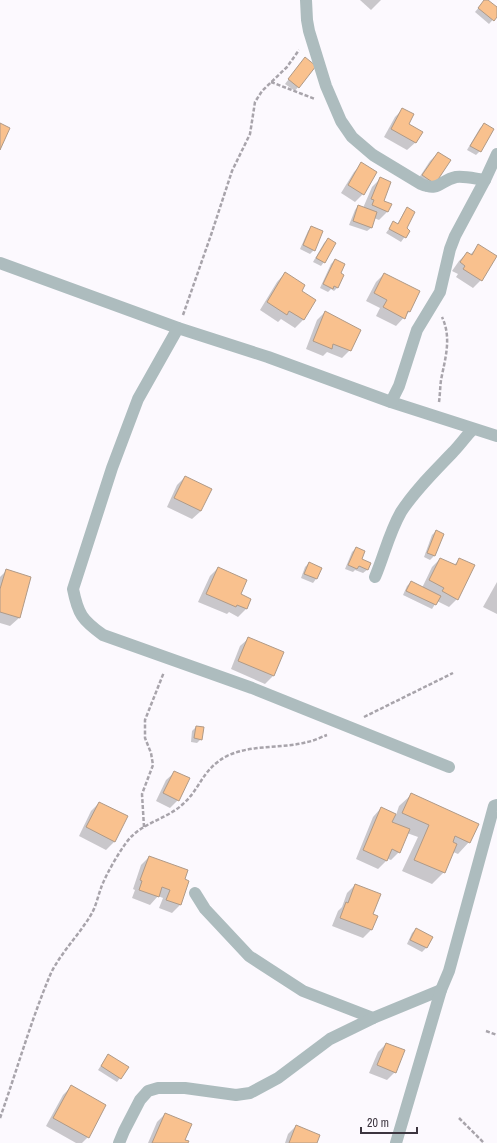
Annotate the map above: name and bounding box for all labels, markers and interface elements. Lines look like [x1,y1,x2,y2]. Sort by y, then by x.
scale bar [361,1109,417,1135]
text: 20 m [367,1115,389,1131]

